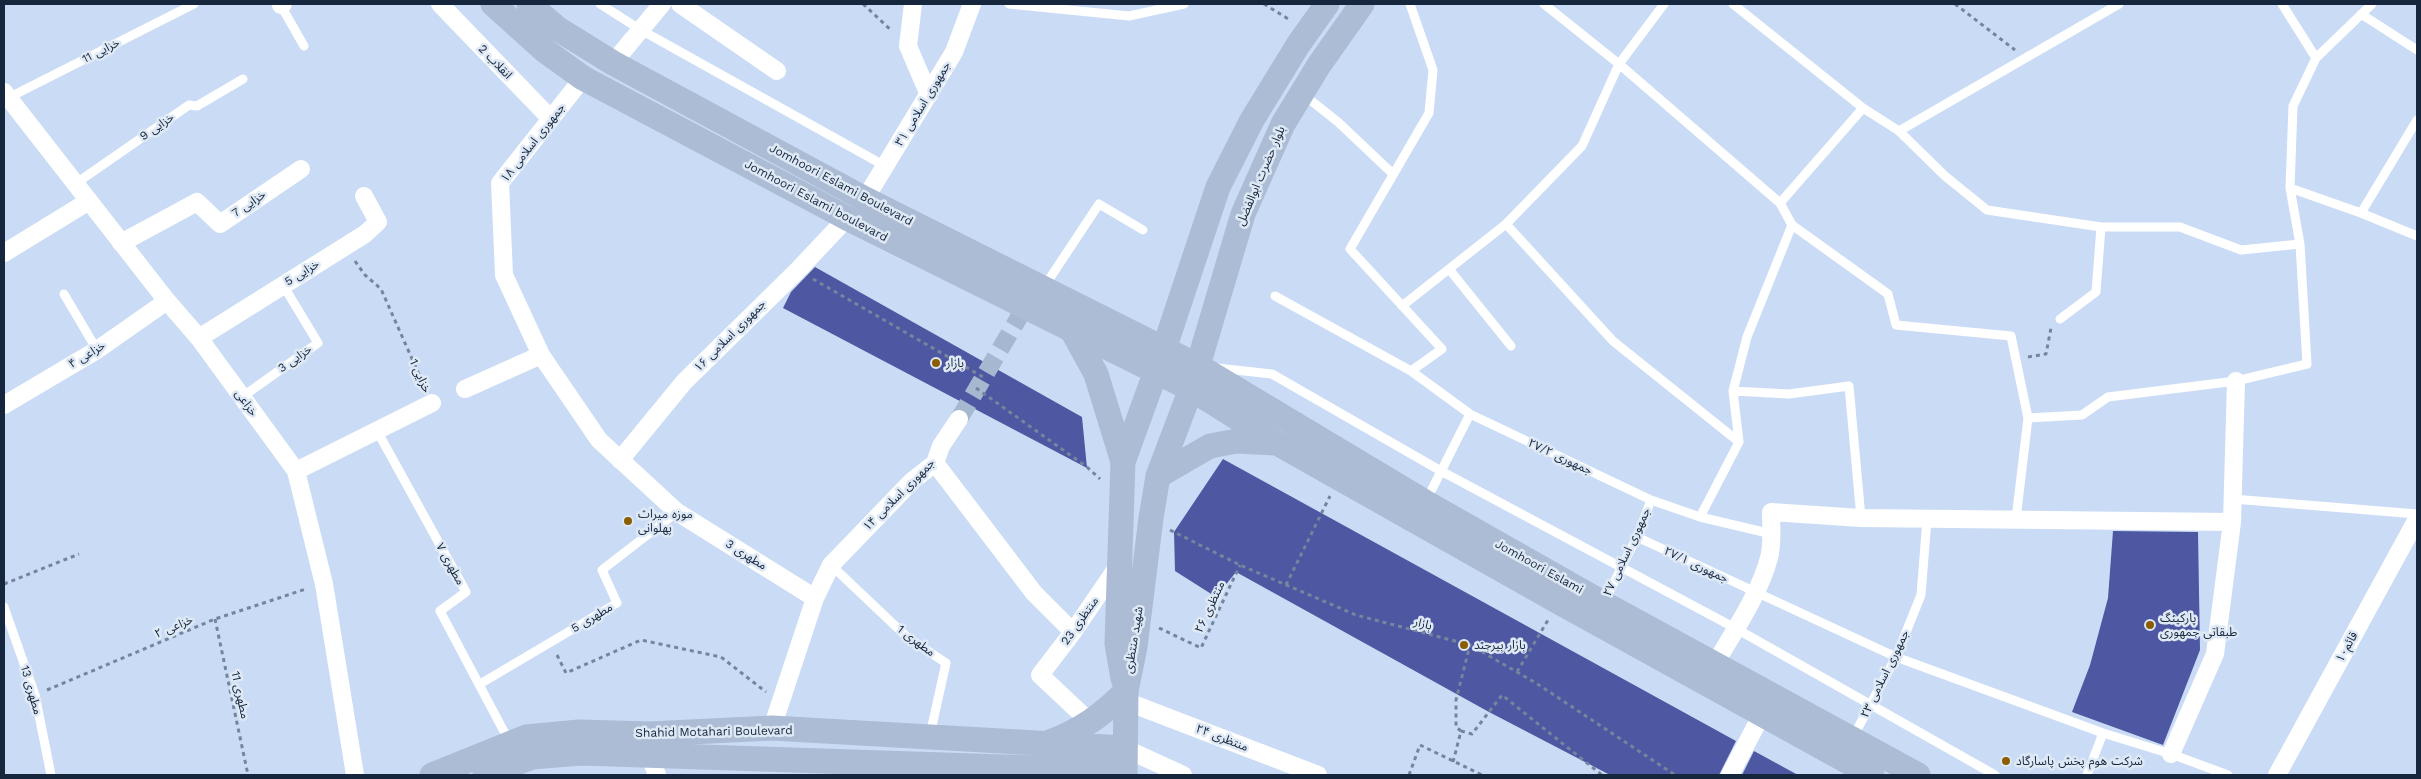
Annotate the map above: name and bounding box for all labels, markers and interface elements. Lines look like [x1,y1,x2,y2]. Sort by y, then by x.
street label: خزایی 11 [80,35,122,67]
street label: انقلاب 2 [475,42,515,82]
street label: جمهوری اسلامی ۳۱ [892,59,954,149]
street label: جمهوری اسلامی ۱۸ [498,101,568,185]
street label: خزایی 9 [137,110,177,144]
street label: بلوار حضرت ابوالفضل [1233,124,1289,228]
street label: Jomhoori Eslami Boulevard [767,141,915,229]
street label: Jomhoori Eslami boulevard [742,157,890,245]
street label: خزایی 7 [229,188,269,220]
street label: خزایی 5 [282,257,322,289]
street label: جمهوری اسلامی ۱۶ [691,297,769,375]
street label: خزاعی ۴ [66,338,108,372]
street label: خزایی 3 [275,342,315,376]
place label: بازار [946,356,964,370]
street label: خزایی 1 [406,357,434,395]
marker: بازار [930,357,942,369]
street label: خزاعی [232,387,260,419]
street label: جمهوری ۲۷/۲ [1526,436,1594,478]
street label: جمهوری اسلامی ۱۴ [860,456,938,534]
street label: جمهوری اسلامی ۲۷ [1600,506,1654,598]
place label: موزه میراث پهلوانی [638,507,693,535]
marker: موزه میراث پهلوانی [622,515,634,527]
street label: مطهری 3 [723,537,769,573]
street label: Jomhoori Eslami [1492,537,1586,597]
street label: مطهری ۷ [433,541,467,587]
street label: جمهوری ۲۷/۱ [1662,544,1730,586]
street label: منتظری ۲۶ [1192,579,1228,635]
street label: منتظری 23 [1058,594,1102,648]
street label: مطهری 5 [569,600,615,636]
street label: شهید منتظری [1122,605,1146,675]
place label: پارکینگ طبقاتی جمهوری [2160,611,2237,639]
street label: خزاعی ۲ [153,613,195,641]
street label: بازار [1412,615,1434,633]
marker: پارکینگ طبقاتی جمهوری [2144,619,2156,631]
street label: مطهری 1 [894,622,938,660]
street label: جمهوری اسلامی ۲۳ [1858,628,1912,720]
street label: قائم۱۰ [2333,629,2361,665]
place label: بازار بیرجند [1474,638,1526,652]
marker: بازار بیرجند [1458,639,1470,651]
street label: مطهری 13 [17,664,45,716]
street label: مطهری 11 [228,670,252,720]
street label: منتظری ۲۴ [1194,721,1250,755]
street label: Shahid Motahari Boulevard [635,723,793,741]
place label: شرکت هوم پخش پاسارگاد [2016,754,2143,768]
marker: شرکت هوم پخش پاسارگاد [2000,755,2012,767]

